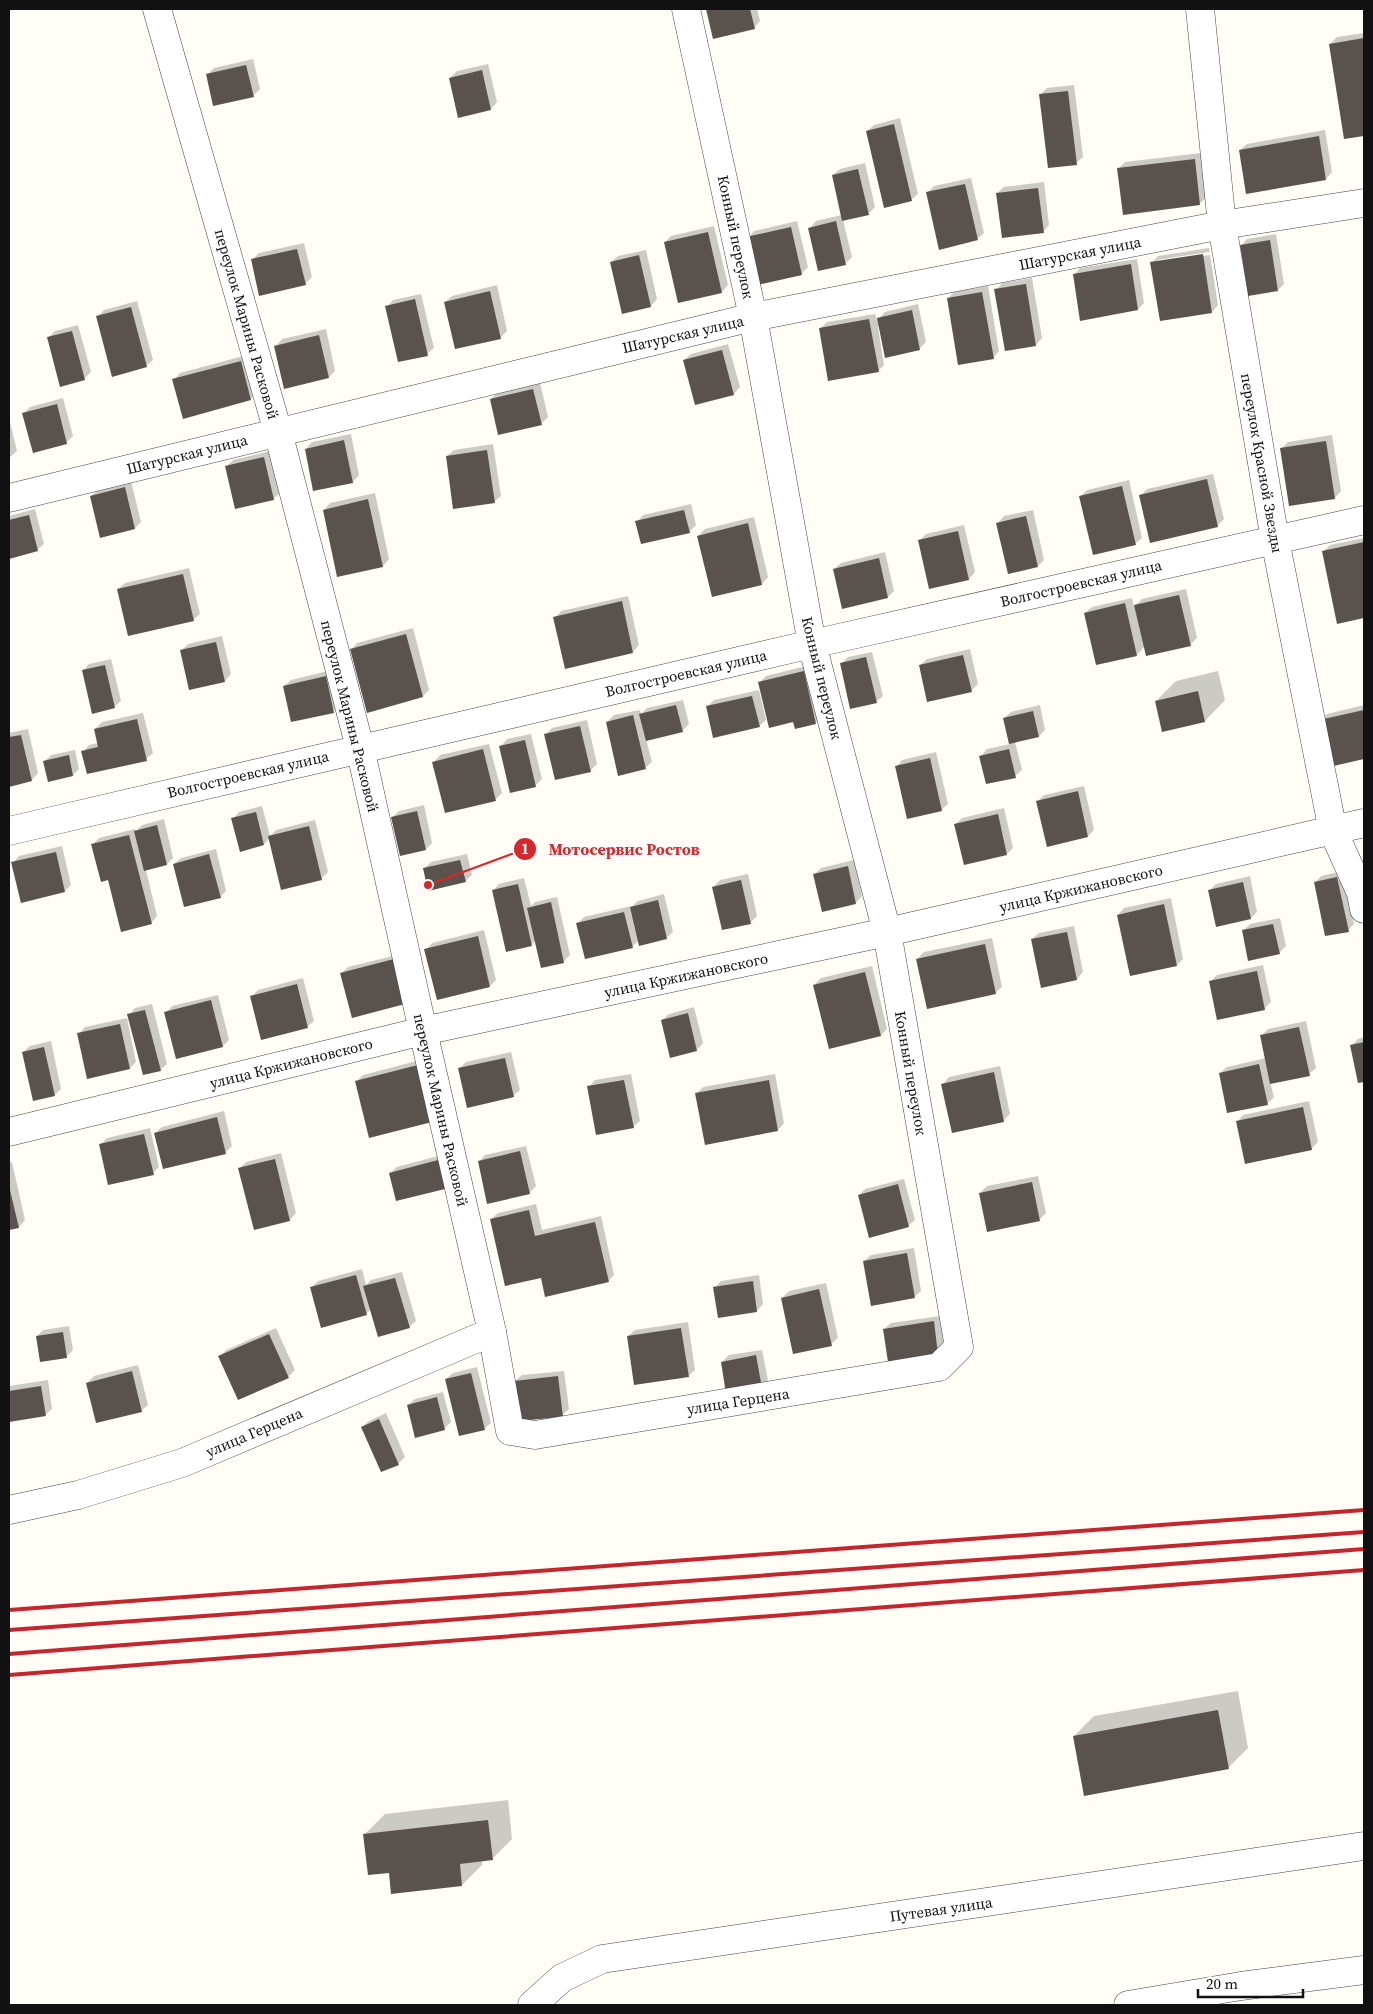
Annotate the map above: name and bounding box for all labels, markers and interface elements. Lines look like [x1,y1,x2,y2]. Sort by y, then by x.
street label: Конный переулок [713,173,760,301]
street label: переулок Марины Расковой [210,226,284,422]
street label: Шатурская улица [1017,231,1143,275]
street label: Шатурская улица [620,310,746,358]
street label: переулок Красной Звезды [1236,372,1288,554]
street label: Шатурская улица [124,429,250,479]
street label: Волгостроевская улица [998,554,1164,612]
street label: Конный переулок [797,614,848,742]
street label: переулок Марины Расковой [316,618,384,815]
street label: Волгостроевская улица [603,644,769,702]
street label: Волгостроевская улица [165,745,331,803]
callout: Мотосервис Ростов [513,834,709,865]
text: 1 [521,838,529,859]
text: Мотосервис Ростов [548,838,700,860]
street label: улица Кржижановского [997,859,1165,917]
street label: улица Кржижановского [602,947,770,1003]
street label: Конный переулок [890,1009,932,1138]
street label: переулок Марины Расковой [409,1011,473,1209]
street label: улица Кржижановского [207,1033,375,1093]
street label: улица Герцена [685,1382,791,1419]
street label: улица Герцена [202,1402,306,1462]
street label: Путевая улица [888,1891,994,1927]
scale bar [1198,1966,1303,1998]
text: 20 m [1206,1973,1238,1994]

